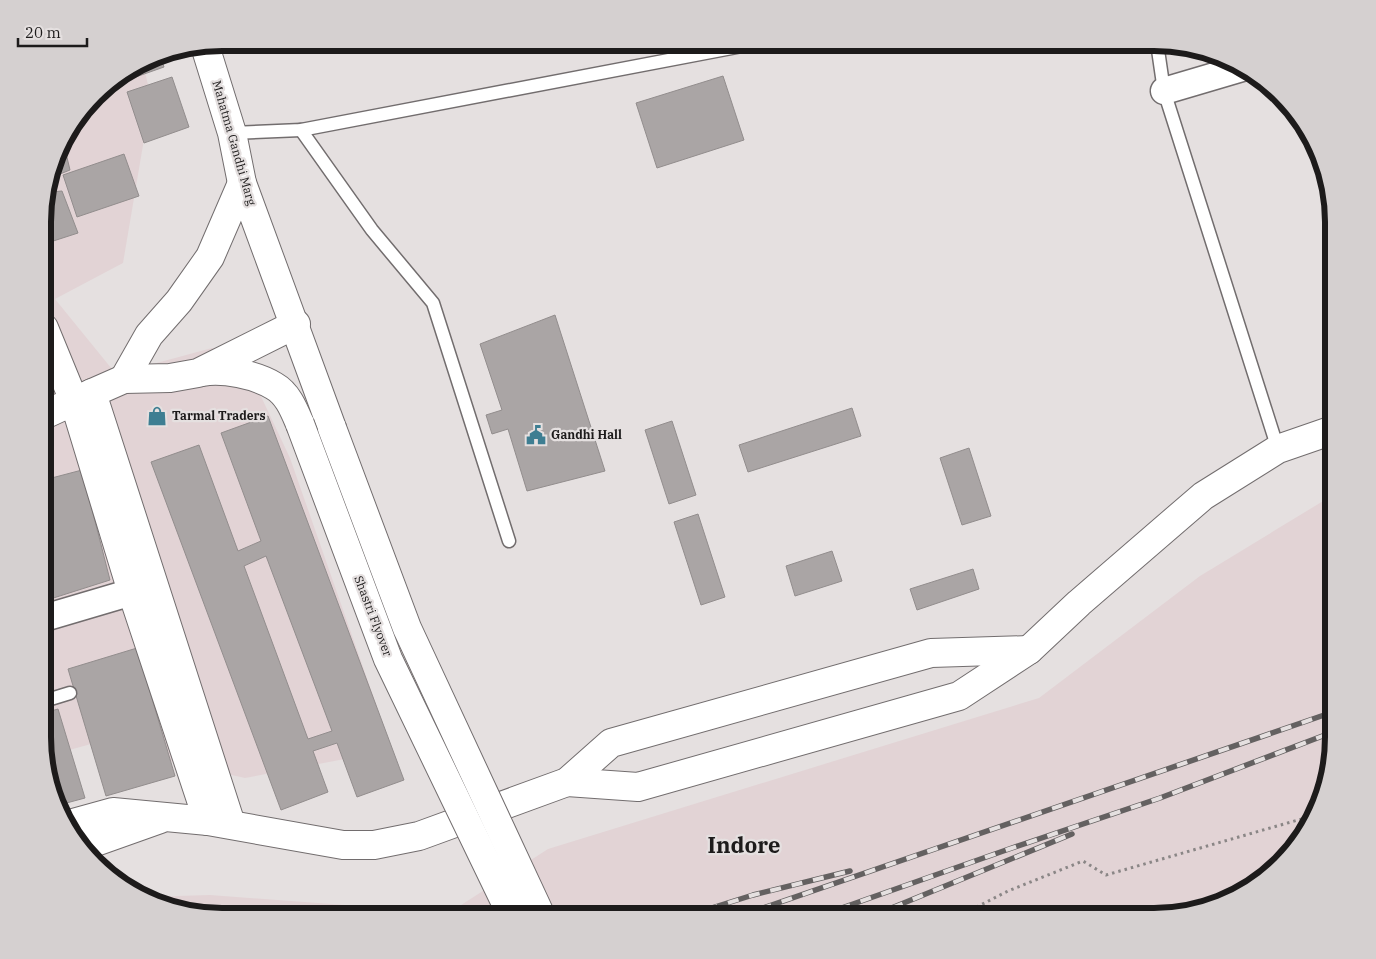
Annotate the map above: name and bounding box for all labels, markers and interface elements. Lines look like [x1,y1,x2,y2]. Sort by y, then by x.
scale bar [18,15,86,47]
text: 20 m [25,23,61,42]
street label: Mahatma Gandhi Marg [209,79,260,207]
shop icon: Tarmal Traders [146,405,168,427]
place label: Tarmal Traders [172,408,266,423]
public building icon: Gandhi Hall [525,424,547,446]
place label: Gandhi Hall [551,427,622,442]
street label: Shastri Flyover [351,573,396,659]
district label: Indore [707,830,781,859]

